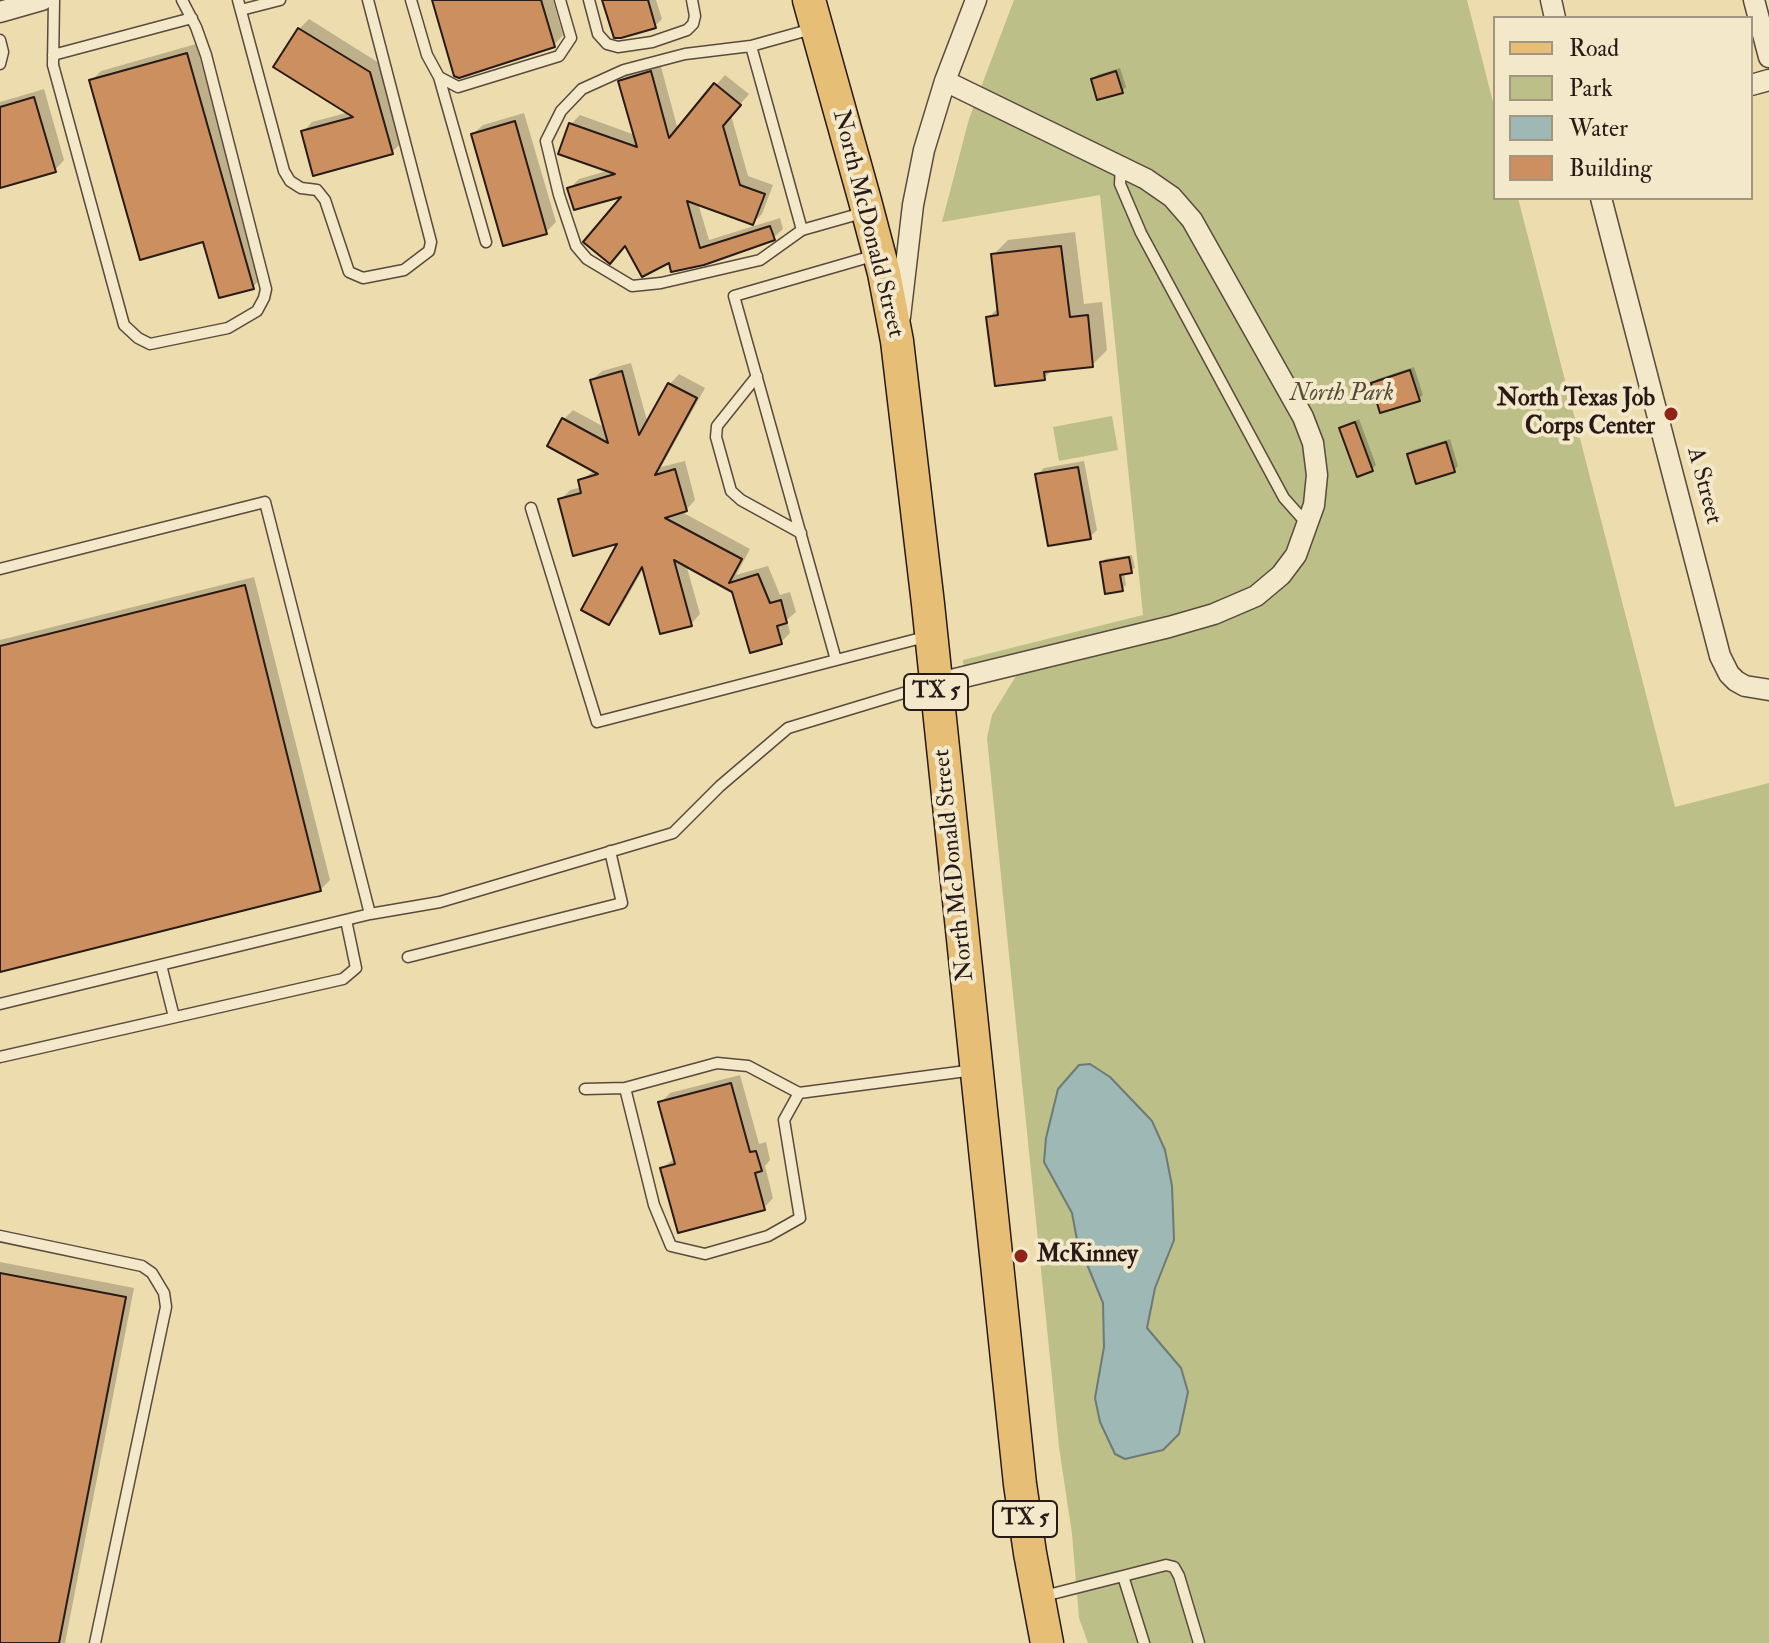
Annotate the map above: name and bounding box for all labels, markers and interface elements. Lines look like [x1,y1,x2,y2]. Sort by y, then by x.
legend [1493,16,1753,200]
text: Road [1569,33,1619,64]
text: Park [1569,73,1613,104]
street label: North McDonald Street [825,107,909,341]
text: Water [1569,113,1628,144]
text: Building [1569,153,1652,184]
park label: North Park [1290,381,1394,409]
place label: North Texas Job Corps Center [1497,386,1655,442]
marker: North Texas Job Corps Center [1662,405,1680,423]
street label: A Street [1679,445,1727,527]
road number: TX 5 [904,674,968,710]
street label: North McDonald Street [928,747,982,983]
place label: McKinney [1037,1242,1138,1270]
marker: McKinney [1012,1247,1030,1265]
road number: TX 5 [993,1501,1057,1537]

